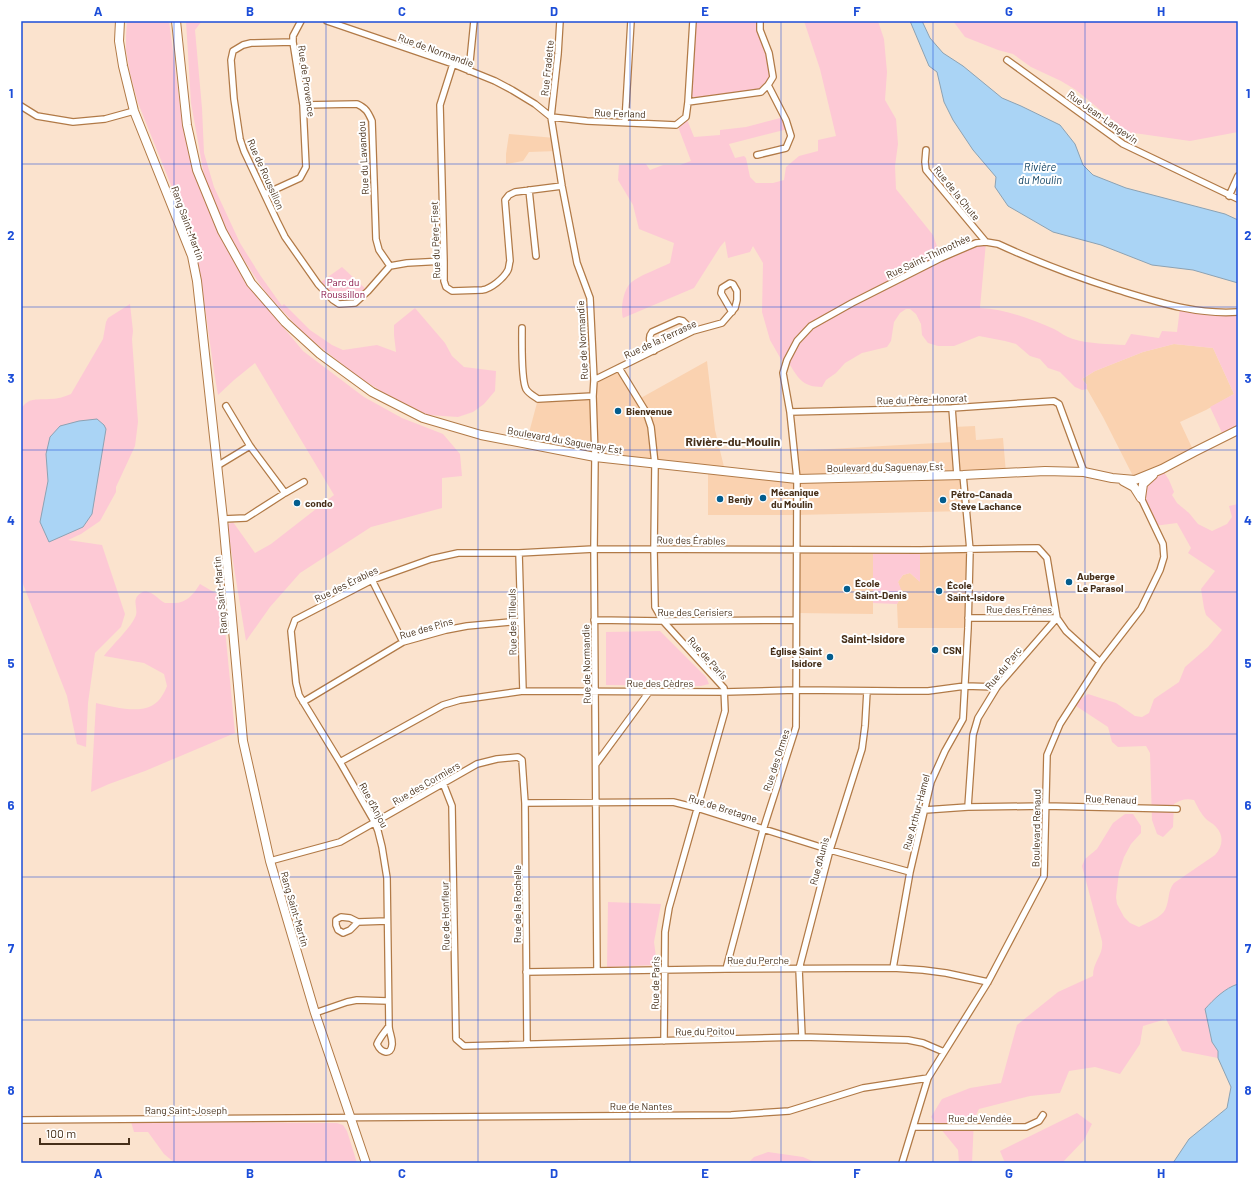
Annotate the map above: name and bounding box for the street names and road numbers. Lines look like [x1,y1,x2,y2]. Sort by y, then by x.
street label: Rue de Normandie [397,31,475,69]
street label: Rue Fradette [538,39,556,97]
street label: Rue de Provence [296,44,318,118]
street label: Rue Jean-Langevin [1065,88,1141,146]
street label: Rue Ferland [594,106,646,120]
street label: Rue du Lavandou [355,121,371,195]
street label: Rue de Roussillon [245,137,287,211]
street label: Rue de la Chute [931,163,983,223]
street label: Rang Saint-Martin [169,184,207,262]
street label: Rue du Père-Fiset [428,201,442,279]
street label: Rue Saint-Thimothée [884,231,972,281]
street label: Rue de Normandie [574,300,590,380]
street label: Rue de la Terrasse [622,317,698,361]
street label: Rue du Père-Honorat [876,391,968,407]
street label: Boulevard du Saguenay Est [506,424,624,456]
street label: Boulevard du Saguenay Est [827,460,944,474]
street label: Rue des Érables [656,533,726,547]
street label: Rang Saint-Martin [211,556,229,634]
street label: Rue des Érables [312,563,380,604]
street label: Rue des Tilleuls [505,588,519,656]
street label: Rue des Frênes [986,603,1052,615]
street label: Rue des Cerisiers [657,606,733,618]
street label: Rue des Pins [398,615,454,641]
street label: Rue de Normandie [579,624,593,704]
street label: Rue de Paris [686,634,731,682]
street label: Rue du Parc [982,644,1024,692]
street label: Rue des Cèdres [627,677,694,689]
street label: Rue des Ormes [760,727,792,792]
street label: Rue des Cormiers [390,759,462,807]
street label: Rue Arthur-Hamel [900,773,932,851]
street label: Rue d'Anjou [357,780,391,830]
street label: Boulevard Renaud [1029,789,1043,867]
street label: Rue de Bretagne [687,791,759,825]
street label: Rue Renaud [1085,792,1137,806]
street label: Rue d'Aunis [807,836,831,886]
street label: Rue de la Rochelle [511,865,523,943]
street label: Rang Saint-Martin [278,870,312,948]
street label: Rue de Honfleur [438,881,452,951]
street label: Rue du Perche [727,954,789,966]
street label: Rue de Paris [649,956,661,1010]
street label: Rue du Poitou [675,1024,735,1038]
street label: Rue de Nantes [610,1100,672,1112]
street label: Rang Saint-Joseph [145,1104,227,1116]
street label: Rue de Vendée [948,1112,1012,1124]

